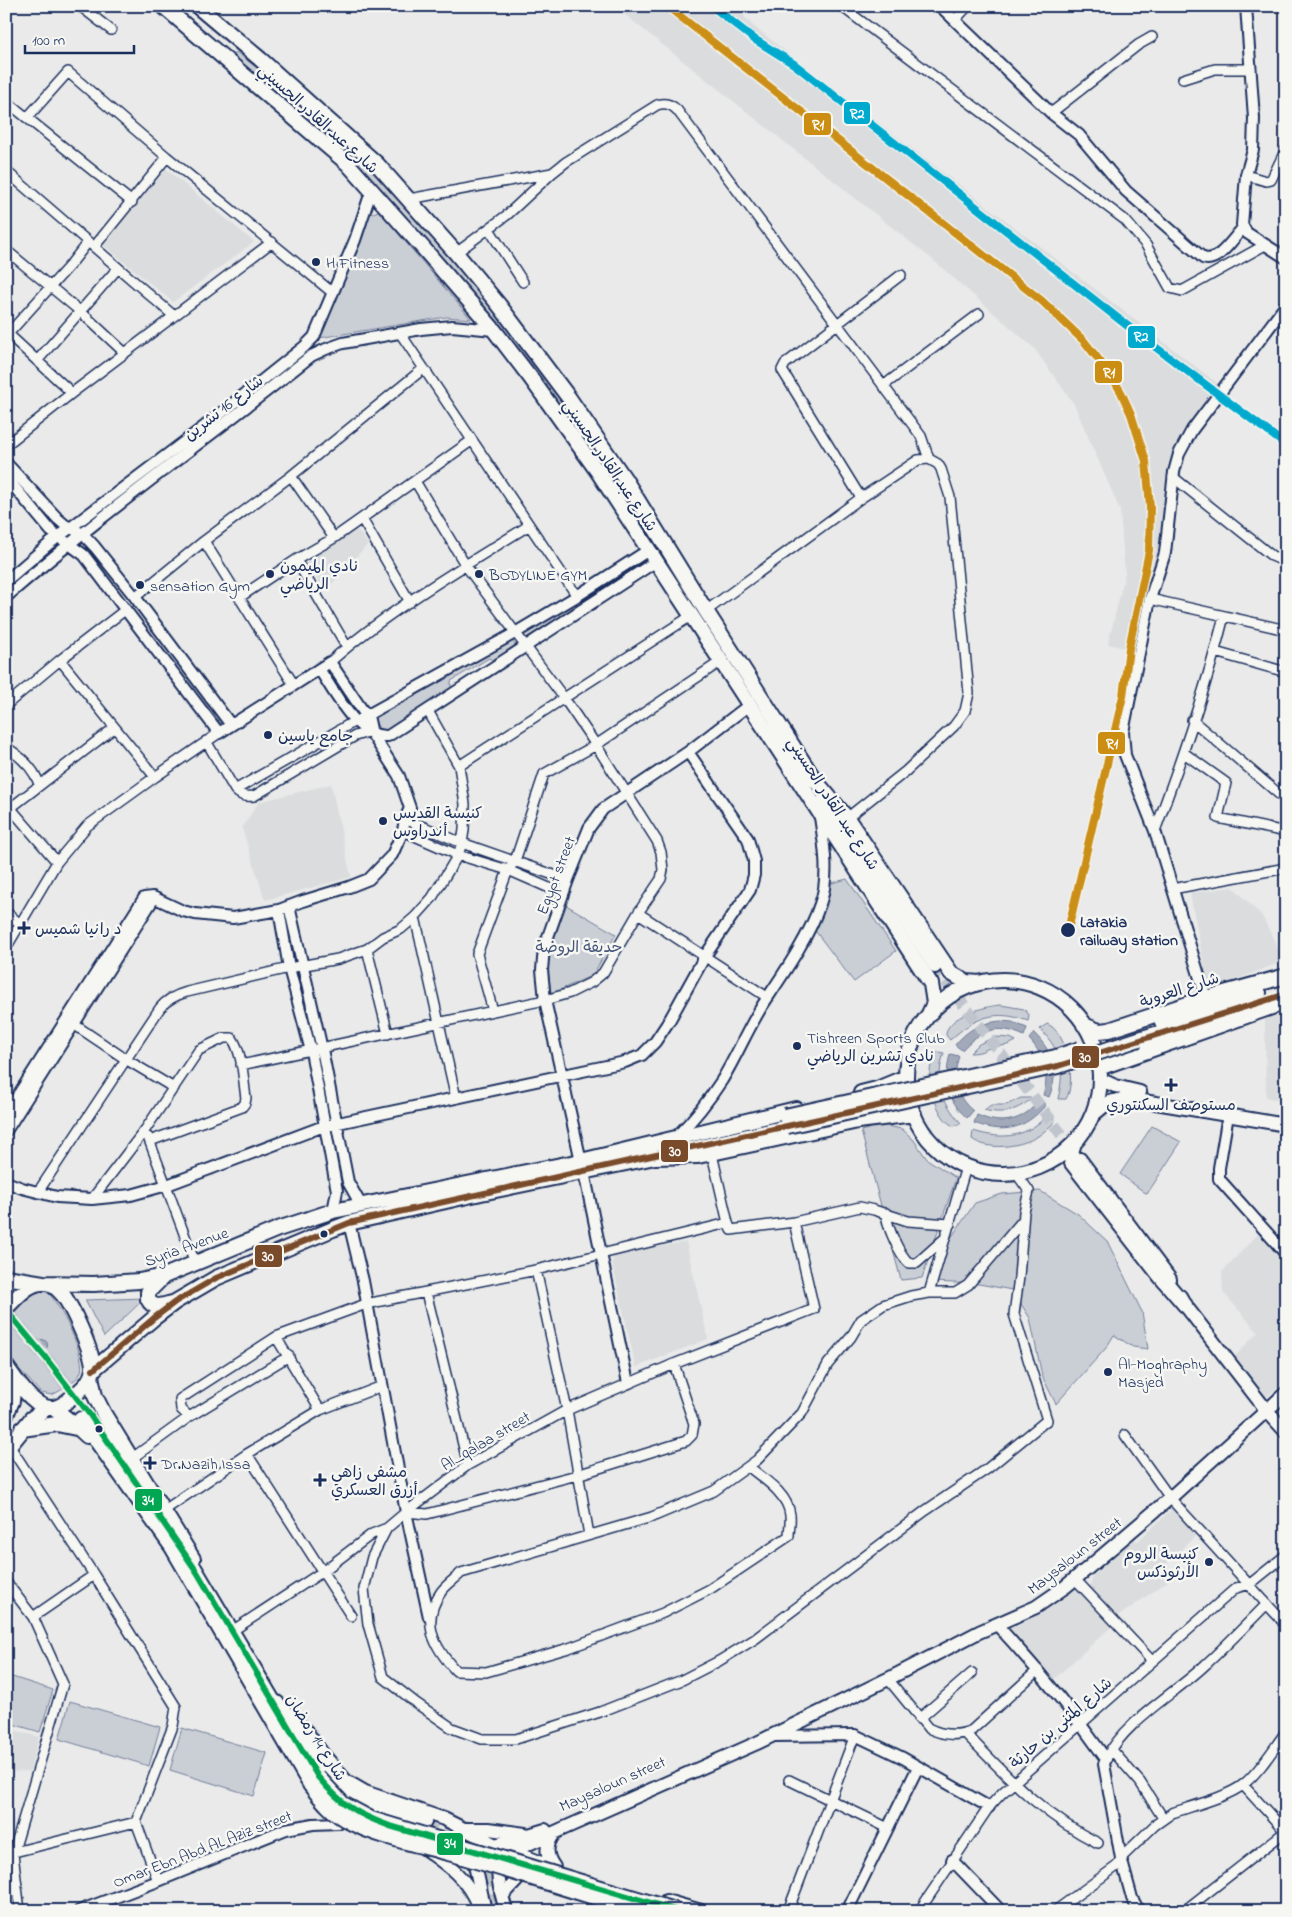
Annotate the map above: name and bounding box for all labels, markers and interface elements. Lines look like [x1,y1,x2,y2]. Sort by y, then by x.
scale bar [25,22,134,54]
text: 100 m [32,30,65,52]
street label: شارع عبد القادر الحسيني [252,59,383,181]
line badge: R2 [843,101,871,125]
text: R2 [849,104,864,125]
line badge: R1 [803,112,832,136]
text: R1 [811,115,825,136]
place label: H Fitness [326,252,389,276]
marker: H Fitness [310,256,322,268]
line badge: R2 [1127,325,1156,349]
text: R2 [1133,327,1148,348]
line badge: R1 [1094,360,1123,384]
text: R1 [1102,363,1116,384]
street label: شارع 16 تشرين [179,370,269,447]
street label: شارع عبد القادر الحسيني [555,395,663,537]
place label: نادي الميمون الرياضي [280,555,358,598]
place label: BODYLINE GYM [488,564,587,588]
marker: نادي الميمون الرياضي [264,568,276,580]
marker: BODYLINE GYM [473,568,485,580]
place label: sensation Gym [150,575,250,599]
marker: sensation Gym [134,579,146,591]
place label: جامع ياسين [278,725,353,749]
marker: جامع ياسين [262,729,274,741]
line badge: R1 [1097,731,1126,755]
street label: شارع عبد القادر الحسيني [779,733,884,876]
text: R1 [1105,734,1119,755]
place label: كنيسة القديس أندراوس [393,802,482,844]
marker: كنيسة القديس أندراوس [377,815,389,827]
street label: Egypt street [531,833,583,918]
place label: Latakia railway station [1080,911,1178,954]
place label: د رانيا شميس [35,918,122,942]
marker: د رانيا شميس [17,921,31,935]
marker: Latakia railway station [1059,921,1077,939]
park label: حديقة الروضة [535,936,623,960]
street label: شارع العروبة [1137,967,1222,1015]
place label: Tishreen Sports Club نادي تشرين الرياضي [807,1027,945,1070]
marker: Tishreen Sports Club نادي تشرين الرياضي [791,1040,803,1052]
line badge: 30 [1071,1045,1100,1069]
text: 30 [1078,1048,1091,1069]
marker: مستوصف السكنتوري [1164,1078,1178,1092]
place label: مستوصف السكنتوري [1106,1094,1236,1118]
line badge: 30 [660,1139,689,1163]
text: 30 [668,1142,681,1163]
street label: Syria Avenue [141,1221,233,1274]
unlabelled marker [319,1229,329,1239]
line badge: 30 [254,1244,283,1268]
text: 30 [261,1247,274,1268]
place label: Al-Moghraphy Masjed [1118,1353,1207,1395]
marker: Al-Moghraphy Masjed [1102,1366,1114,1378]
street label: Al_qalaa street [437,1405,536,1478]
unlabelled marker [94,1424,104,1434]
place label: Dr.Nazih Issa [160,1453,250,1477]
marker: Dr.Nazih Issa [143,1456,157,1470]
place label: مشفى زاهي أزرق العسكري [331,1461,417,1503]
marker: مشفى زاهي أزرق العسكري [313,1473,327,1487]
line badge: 34 [134,1488,163,1512]
text: 34 [141,1491,154,1512]
street label: Maysaloun street [1023,1512,1128,1601]
place label: كنيسة الروم الأرثوذكس [1124,1543,1199,1585]
marker: كنيسة الروم الأرثوذكس [1203,1556,1215,1568]
street label: شارع المثنى بن حارثة [1005,1672,1118,1775]
street label: شارع 14 رمضان [279,1690,352,1786]
street label: Maysaloun street [556,1750,670,1819]
street label: Omar Ebn Abd AL Aziz street [110,1804,296,1895]
line badge: 34 [436,1832,464,1856]
text: 34 [443,1834,456,1855]

